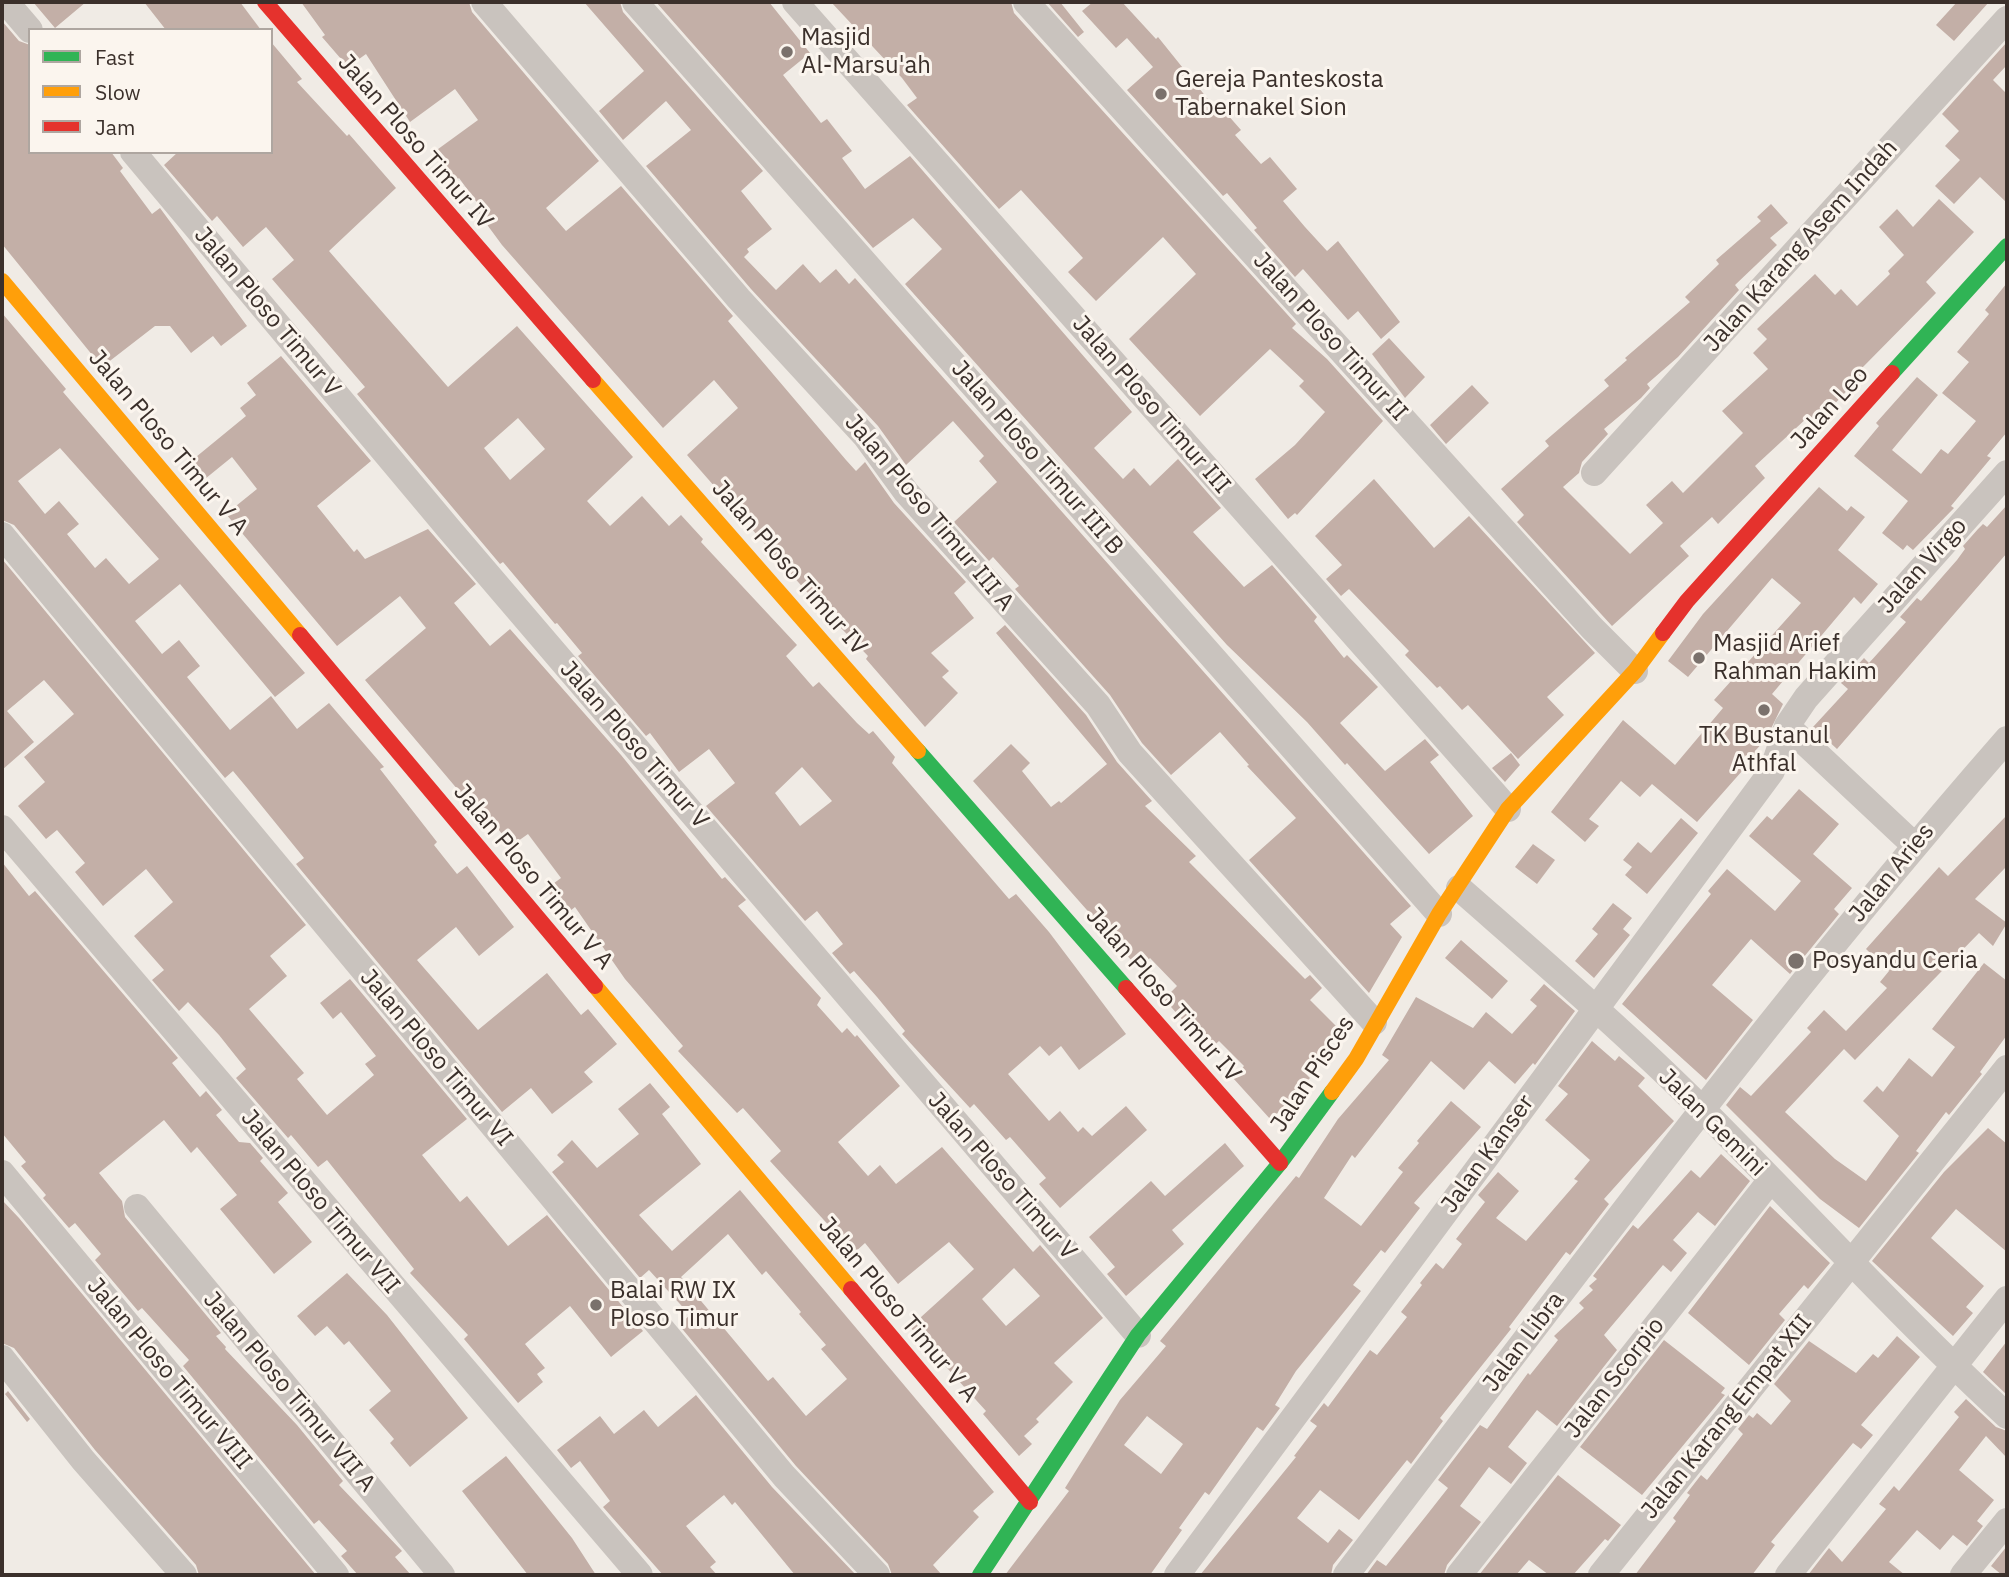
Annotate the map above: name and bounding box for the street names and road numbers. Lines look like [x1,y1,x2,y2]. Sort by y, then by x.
street label: Jalan Ploso Timur IV [331,49,499,235]
street label: Jalan Karang Asem Indah [1698,134,1904,358]
street label: Jalan Ploso Timur V [188,221,346,403]
street label: Jalan Ploso Timur II [1247,247,1413,427]
street label: Jalan Ploso Timur III [1066,310,1236,500]
street label: Jalan Ploso Timur V A [82,344,254,542]
street label: Jalan Ploso Timur III B [945,355,1129,561]
street label: Jalan Leo [1785,360,1875,456]
street label: Jalan Ploso Timur III A [838,409,1020,617]
street label: Jalan Ploso Timur IV [705,475,873,661]
street label: Jalan Virgo [1873,512,1973,620]
street label: Jalan Ploso Timur V [553,655,715,835]
street label: Jalan Ploso Timur V A [447,778,619,976]
street label: Jalan Aries [1843,818,1941,928]
street label: Jalan Ploso Timur IV [1079,902,1247,1088]
street label: Jalan Ploso Timur VI [354,964,518,1152]
street label: Jalan Pisces [1265,1011,1361,1137]
street label: Jalan Gemini [1652,1063,1772,1183]
street label: Jalan Ploso Timur V [921,1086,1083,1266]
street label: Jalan Kanser [1436,1089,1540,1219]
street label: Jalan Ploso Timur VII [235,1104,405,1300]
street label: Jalan Ploso Timur V A [812,1211,984,1409]
street label: Jalan Ploso Timur VIII [80,1272,258,1476]
street label: Jalan Ploso Timur VII A [197,1286,381,1498]
street label: Jalan Libra [1477,1287,1571,1397]
street label: Jalan Karang Empat XII [1636,1309,1818,1525]
street label: Jalan Scorpio [1559,1312,1671,1444]

